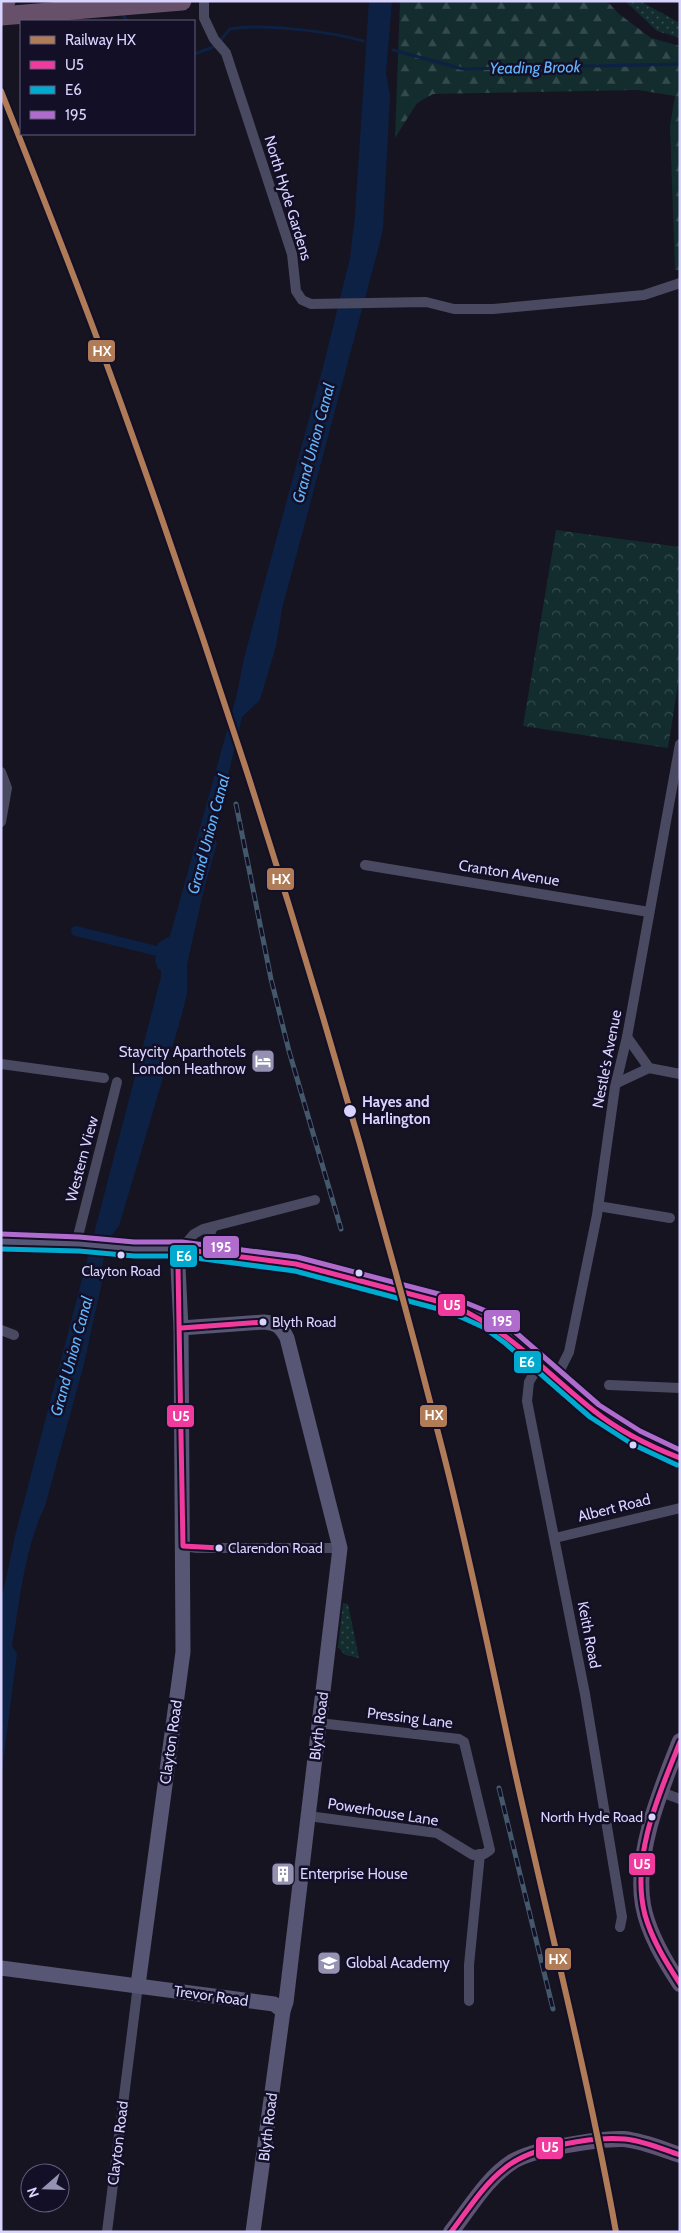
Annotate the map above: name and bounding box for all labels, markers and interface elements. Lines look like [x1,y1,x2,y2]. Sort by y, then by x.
legend [20,20,195,135]
text: Railway HX [65,31,136,49]
text: U5 [65,56,84,74]
water label: Yeading Brook [489,57,582,78]
text: E6 [65,81,82,99]
text: 195 [65,106,87,124]
street label: North Hyde Gardens [260,133,316,263]
line badge: HX [87,339,116,363]
text: HX [93,342,112,360]
water label: Grand Union Canal [288,381,339,505]
water label: Grand Union Canal [183,772,234,896]
street label: Cranton Avenue [457,856,561,890]
line badge: HX [266,867,295,891]
text: HX [272,870,291,888]
street label: Nestle's Avenue [589,1008,625,1110]
place label: Staycity Aparthotels London Heathrow [119,1043,246,1078]
hotel icon: Staycity Aparthotels London Heathrow [250,1048,276,1074]
place label: Hayes and Harlington [362,1093,431,1128]
marker: Hayes and Harlington [342,1103,358,1119]
street label: Western View [62,1114,102,1204]
line badge: 195 [202,1235,240,1259]
text: 195 [211,1238,231,1256]
line badge: E6 [169,1244,198,1268]
text: E6 [176,1247,192,1265]
marker: Clayton Road [116,1250,126,1260]
place label: Clayton Road [81,1262,161,1280]
unlabelled marker [354,1268,364,1278]
line badge: U5 [437,1293,466,1317]
water label: Grand Union Canal [46,1294,97,1418]
text: U5 [443,1296,461,1314]
line badge: 195 [483,1309,521,1333]
text: 195 [492,1312,512,1330]
place label: Blyth Road [272,1313,336,1331]
marker: Blyth Road [258,1317,268,1327]
line badge: E6 [513,1350,542,1374]
text: E6 [519,1353,535,1371]
line badge: U5 [166,1404,195,1428]
line badge: HX [419,1404,448,1428]
text: HX [425,1406,444,1424]
text: U5 [172,1407,190,1425]
unlabelled marker [628,1440,638,1450]
street label: Albert Road [576,1490,652,1526]
place label: Clarendon Road [228,1539,323,1557]
marker: Clarendon Road [214,1543,224,1553]
street label: Keith Road [574,1600,604,1670]
street label: Blyth Road [306,1691,332,1761]
street label: Clayton Road [156,1699,186,1785]
street label: Pressing Lane [366,1704,454,1732]
street label: Powerhouse Lane [326,1794,440,1830]
place label: North Hyde Road [541,1808,643,1826]
marker: North Hyde Road [647,1812,657,1822]
line badge: U5 [628,1852,656,1876]
text: U5 [633,1855,651,1873]
building icon: Enterprise House [270,1861,296,1887]
place label: Enterprise House [300,1865,408,1883]
line badge: HX [544,1947,572,1971]
school or university icon: Global Academy [316,1950,342,1976]
text: HX [549,1950,568,1968]
place label: Global Academy [346,1954,450,1972]
street label: Trevor Road [173,1982,249,2010]
street label: Blyth Road [255,2092,281,2162]
street label: Clayton Road [104,2100,132,2186]
line badge: U5 [535,2136,564,2160]
text: U5 [541,2138,559,2156]
north arrow [20,2163,70,2213]
text: N [23,2185,43,2200]

